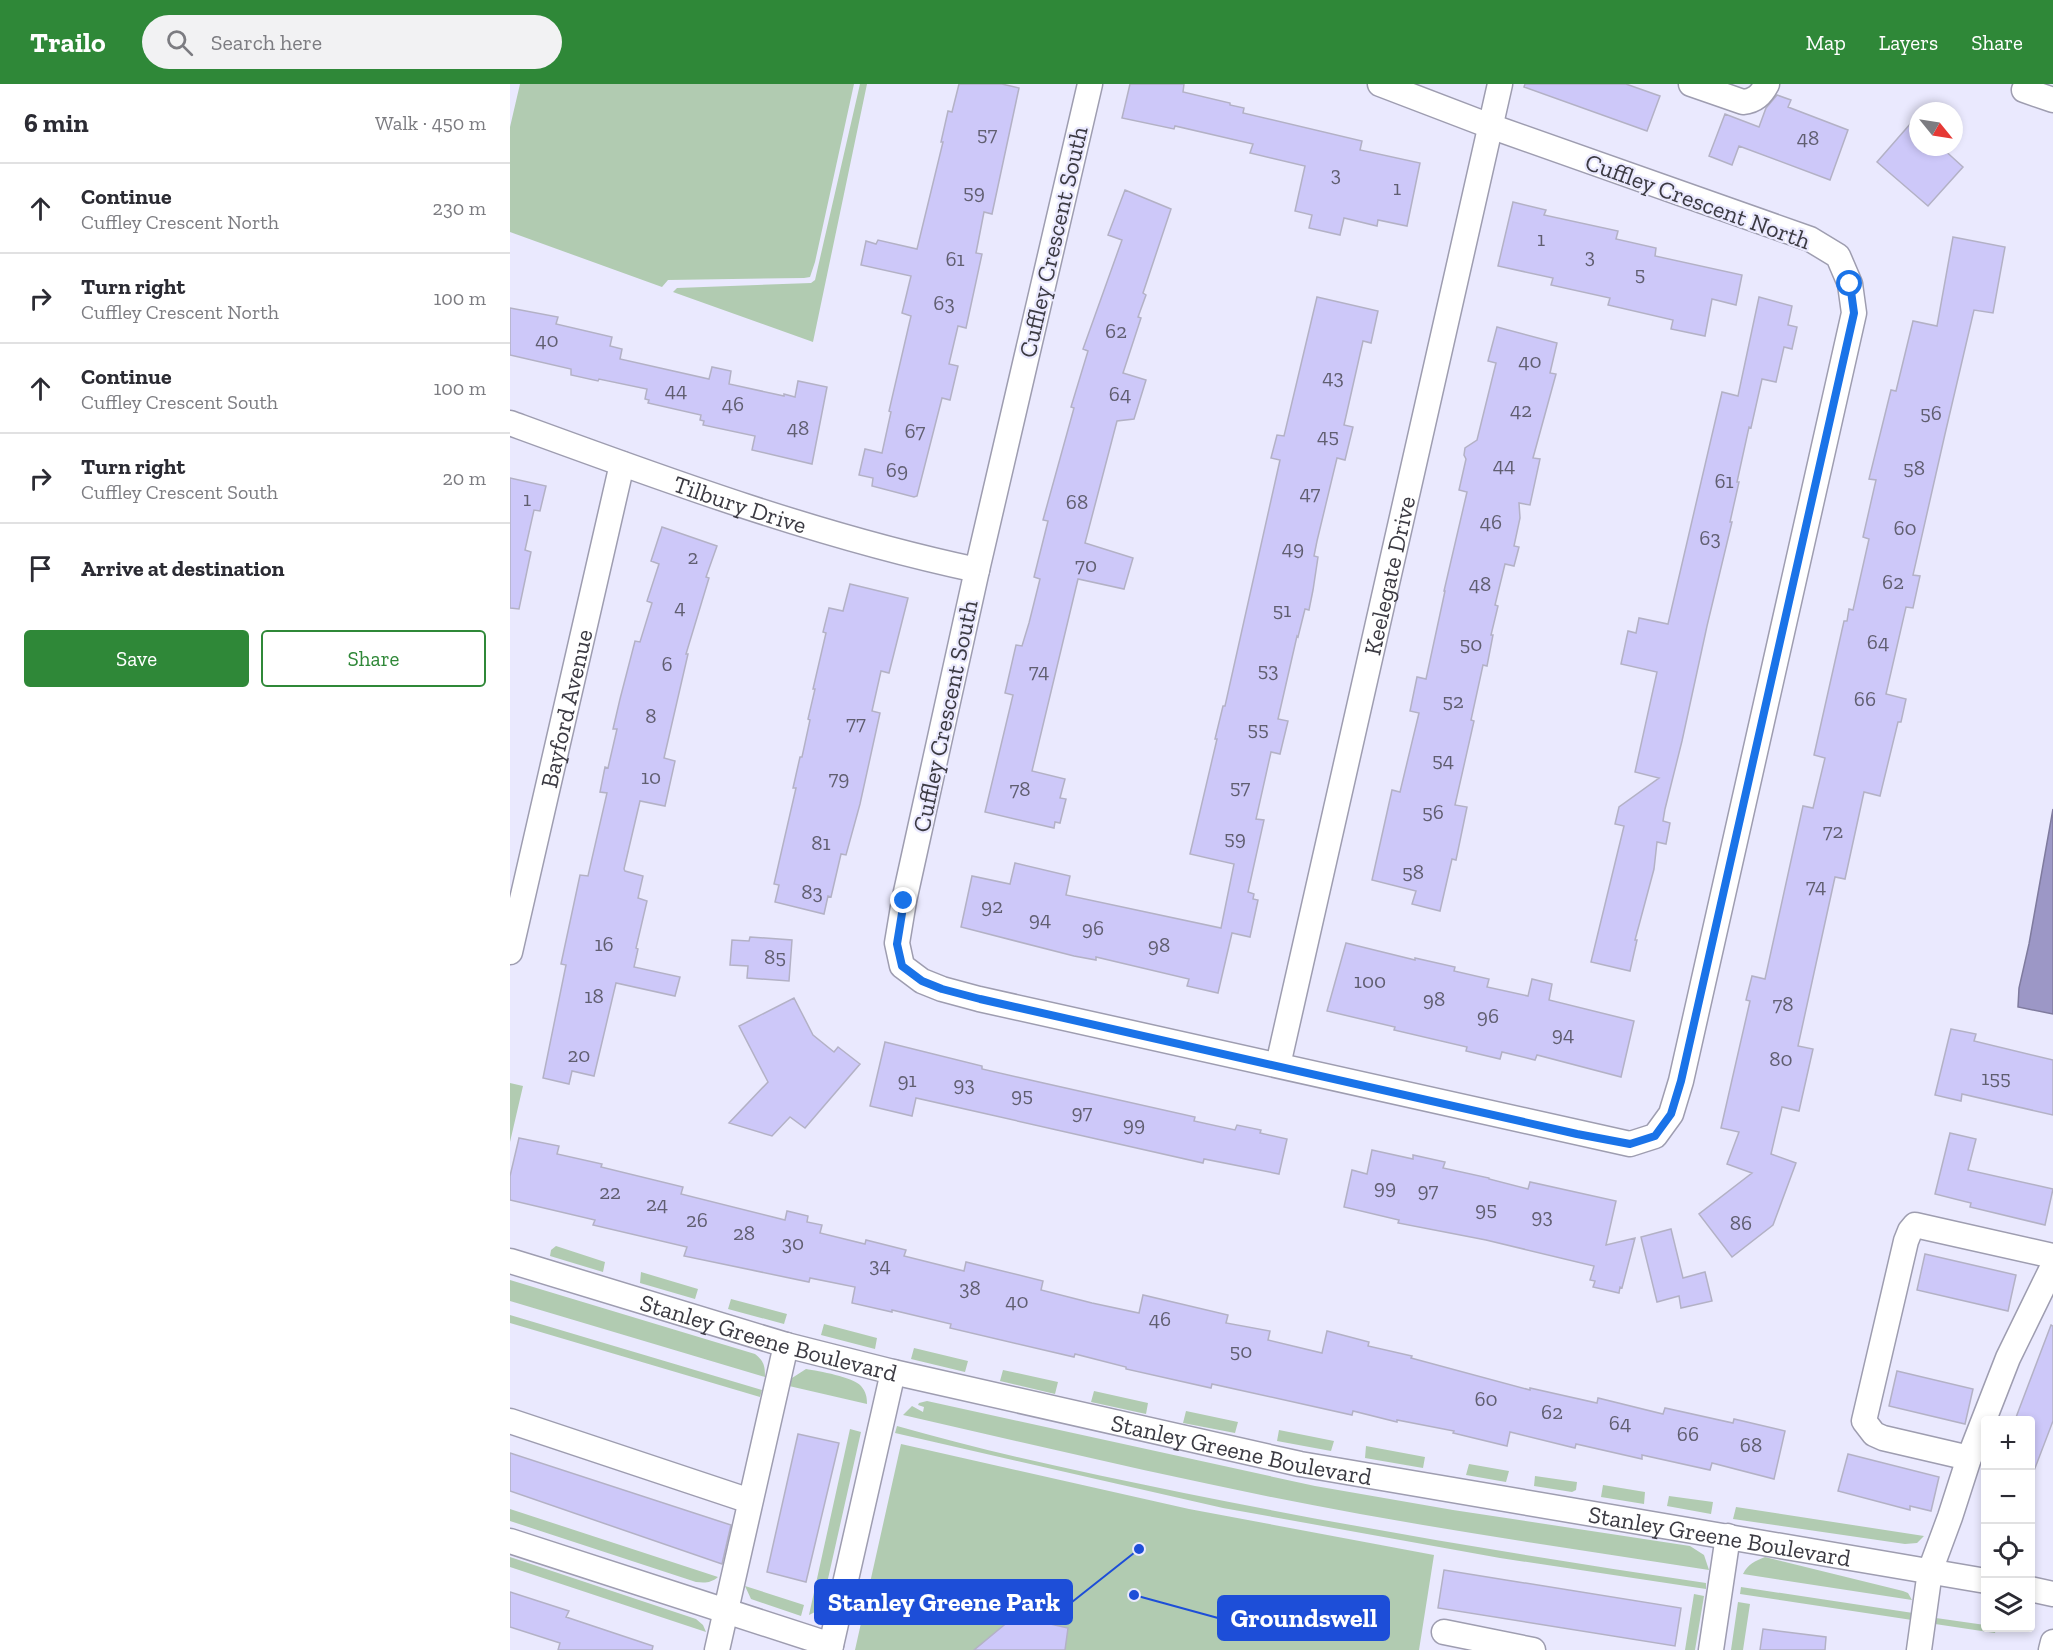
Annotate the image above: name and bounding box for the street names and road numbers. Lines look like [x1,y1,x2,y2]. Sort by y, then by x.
street label: Cuffley Crescent South [1012,123,1094,360]
street label: Cuffley Crescent North [1581,147,1815,255]
street label: Tilbury Drive [670,469,810,539]
street label: Keelegate Drive [1357,493,1421,658]
street label: Cuffley Crescent South [906,597,984,835]
street label: Bayford Avenue [534,626,598,790]
street label: Stanley Greene Boulevard [637,1287,900,1387]
street label: Stanley Greene Boulevard [1109,1407,1374,1491]
street label: Stanley Greene Boulevard [1586,1499,1853,1572]

